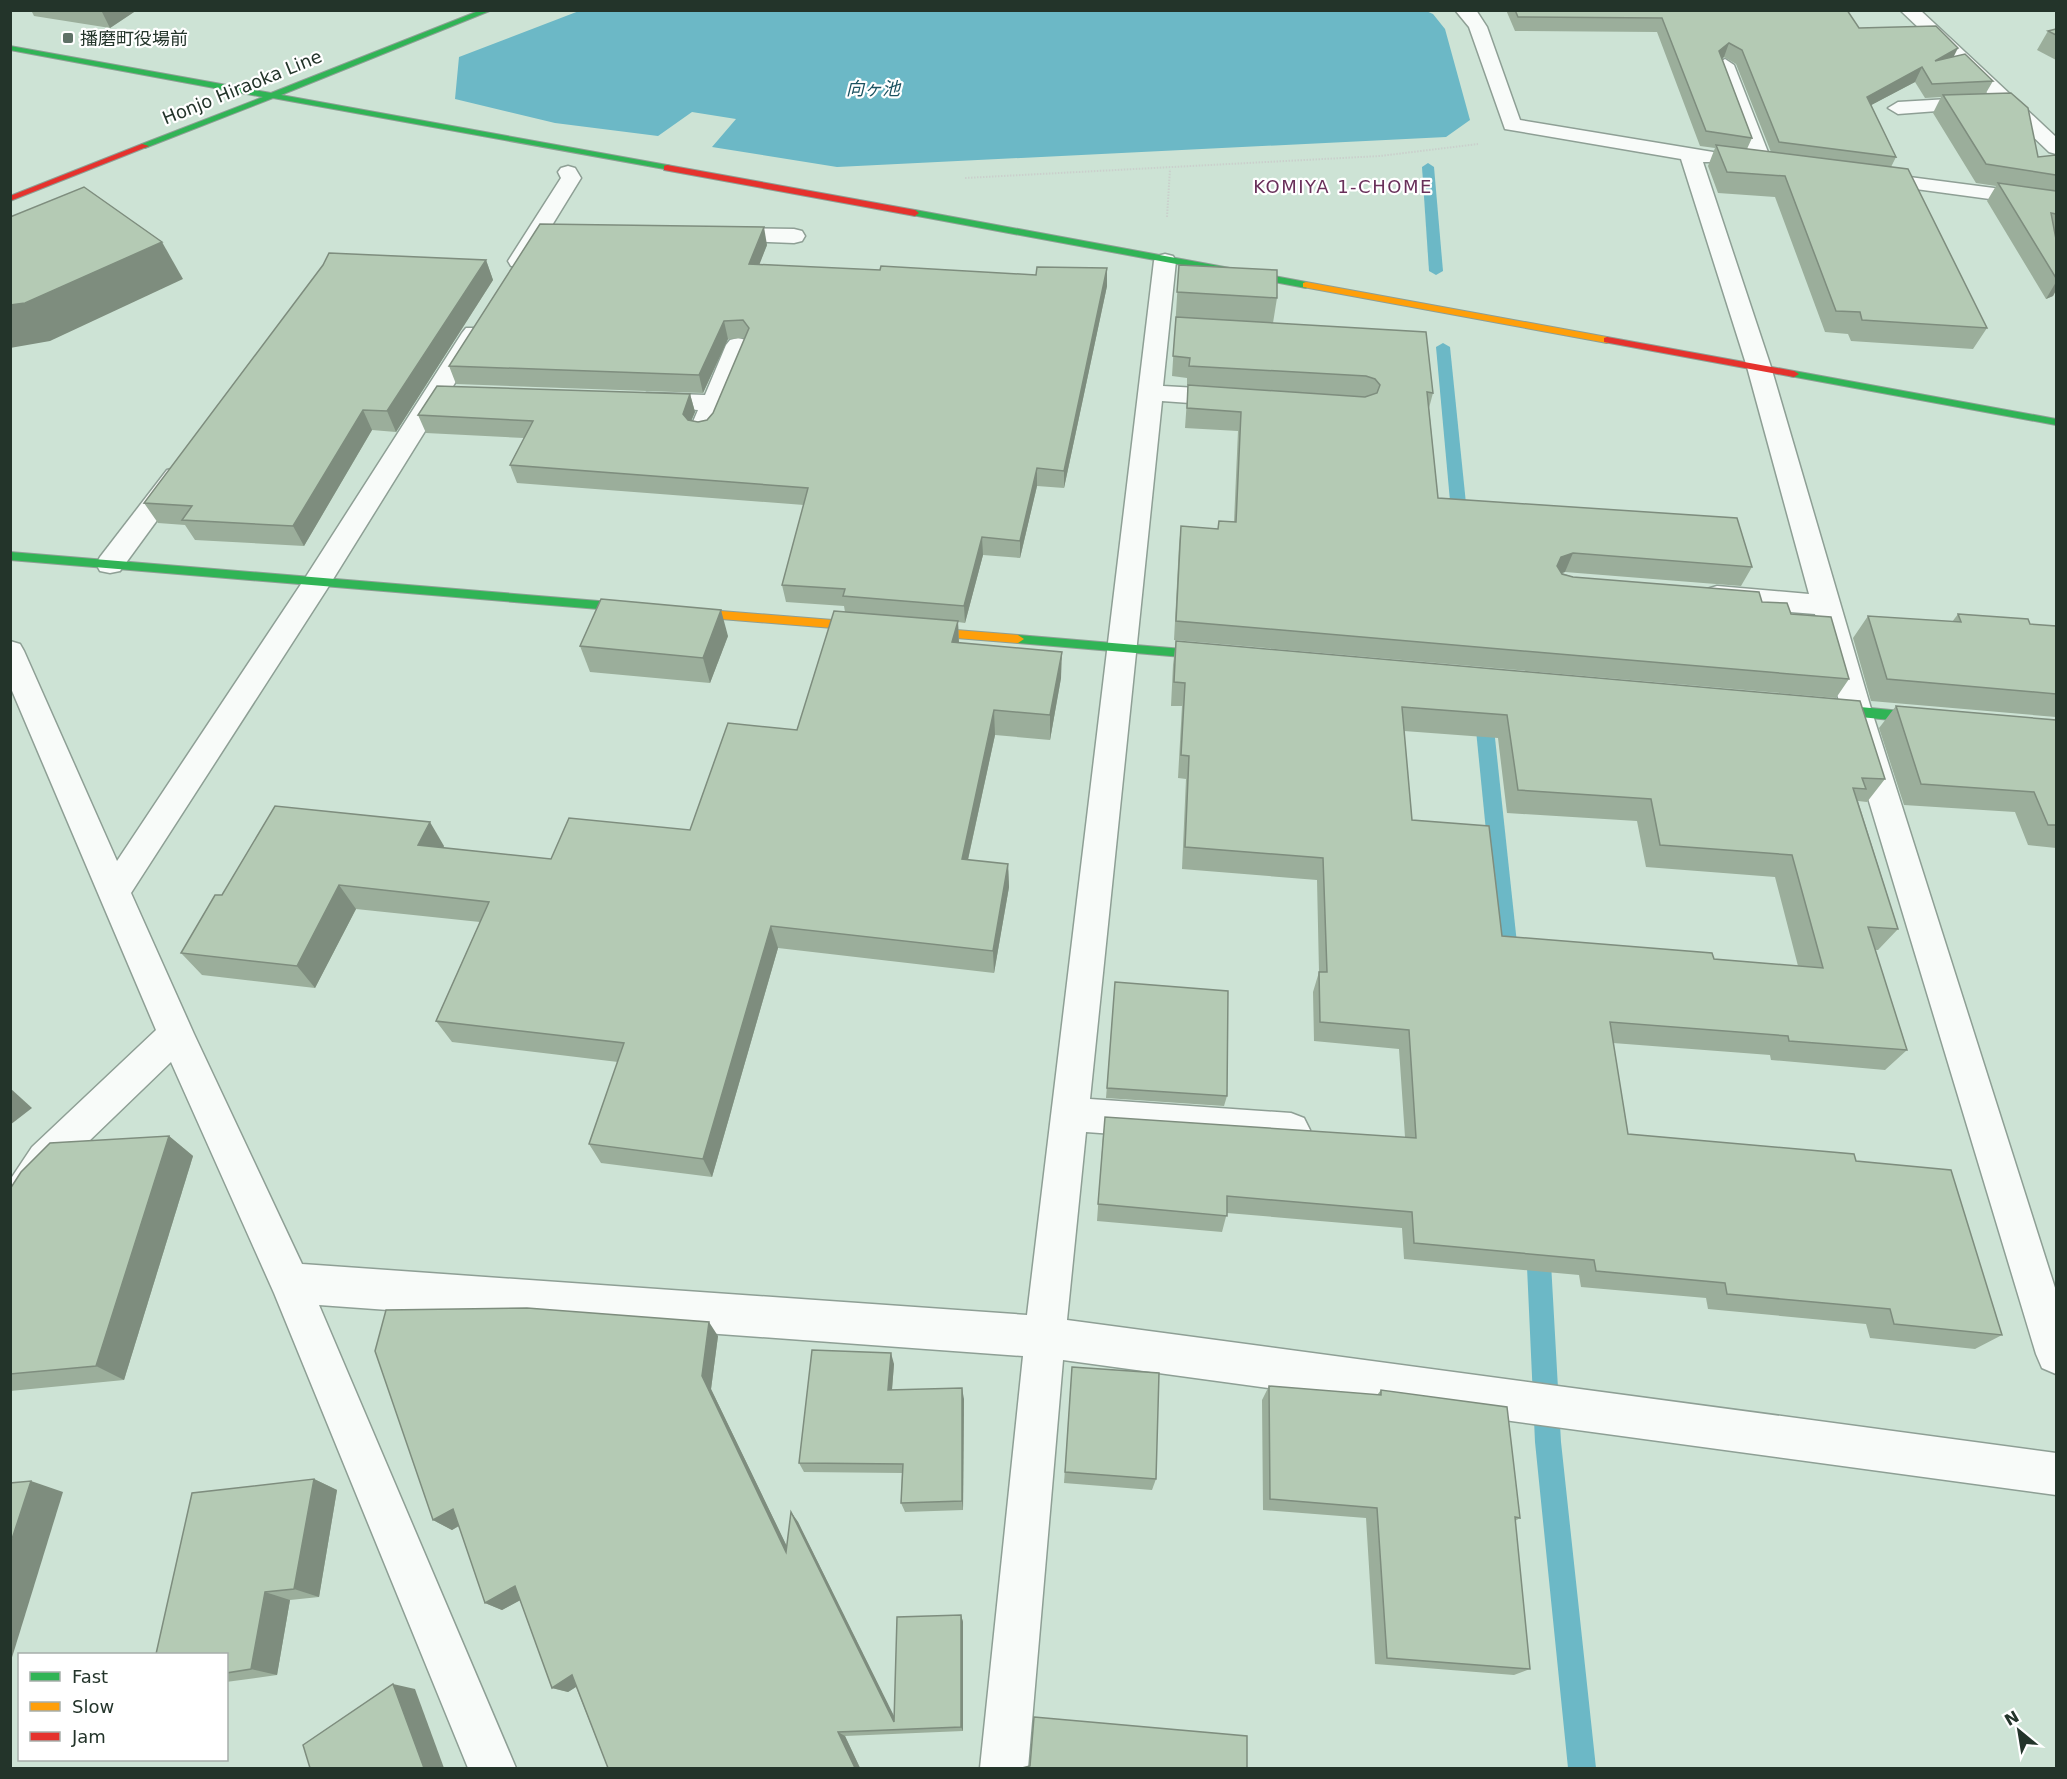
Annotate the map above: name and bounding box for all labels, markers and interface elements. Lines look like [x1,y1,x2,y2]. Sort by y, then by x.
place label: 播磨町役場前 [80,28,188,49]
marker: 播磨町役場前 [61,31,75,45]
street label: Honjo Hiraoka Line [159,45,325,129]
water label: 向ヶ池 [846,78,902,99]
district label: KOMIYA 1-CHOME [1253,176,1433,197]
legend [18,1653,228,1761]
text: Fast [72,1666,108,1687]
text: Slow [72,1696,114,1717]
north arrow [1989,1701,2049,1761]
text: N [2001,1707,2022,1730]
text: Jam [71,1726,106,1747]

